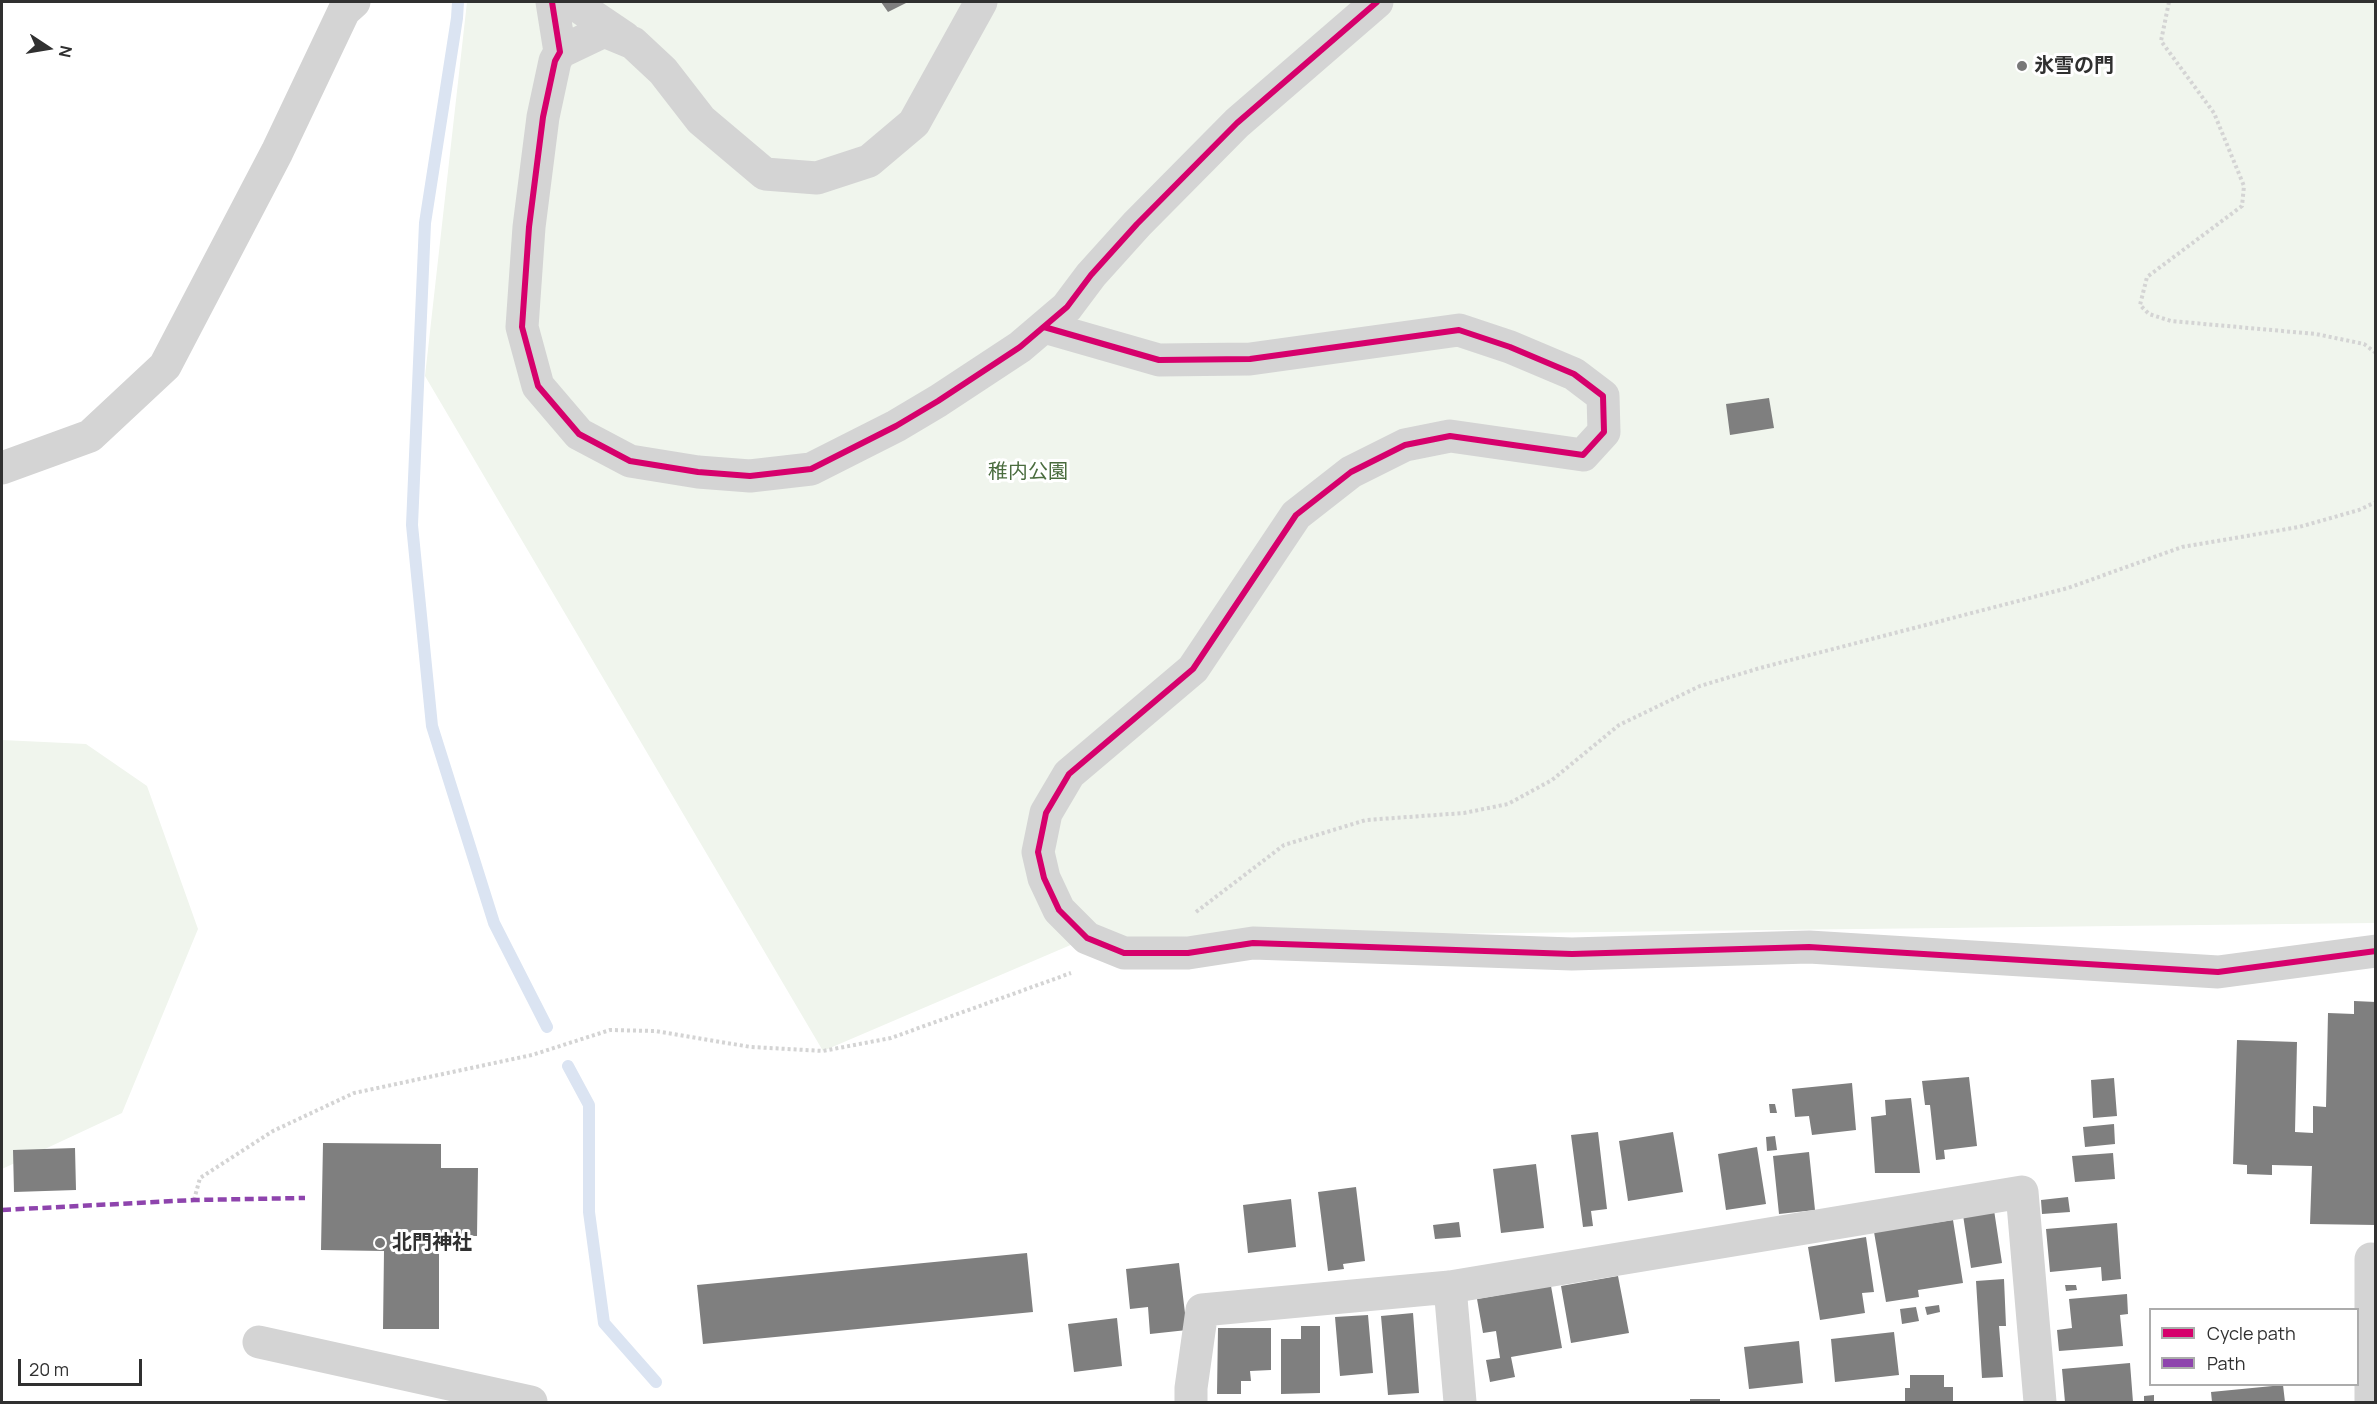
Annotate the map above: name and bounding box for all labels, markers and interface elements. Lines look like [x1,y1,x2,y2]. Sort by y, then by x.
north arrow [18,18,78,78]
text: N [54,44,78,60]
place label: 氷雪の門 [2034,54,2114,78]
marker: 氷雪の門 [2015,59,2029,73]
park label: 稚内公園 [988,460,1068,484]
place label: 北門神社 [392,1231,472,1255]
marker: 北門神社 [373,1236,387,1250]
legend [2149,1308,2359,1386]
text: Cycle path [2207,1321,2296,1345]
scale bar [21,1347,146,1385]
text: Path [2207,1351,2245,1375]
text: 20 m [29,1357,69,1381]

